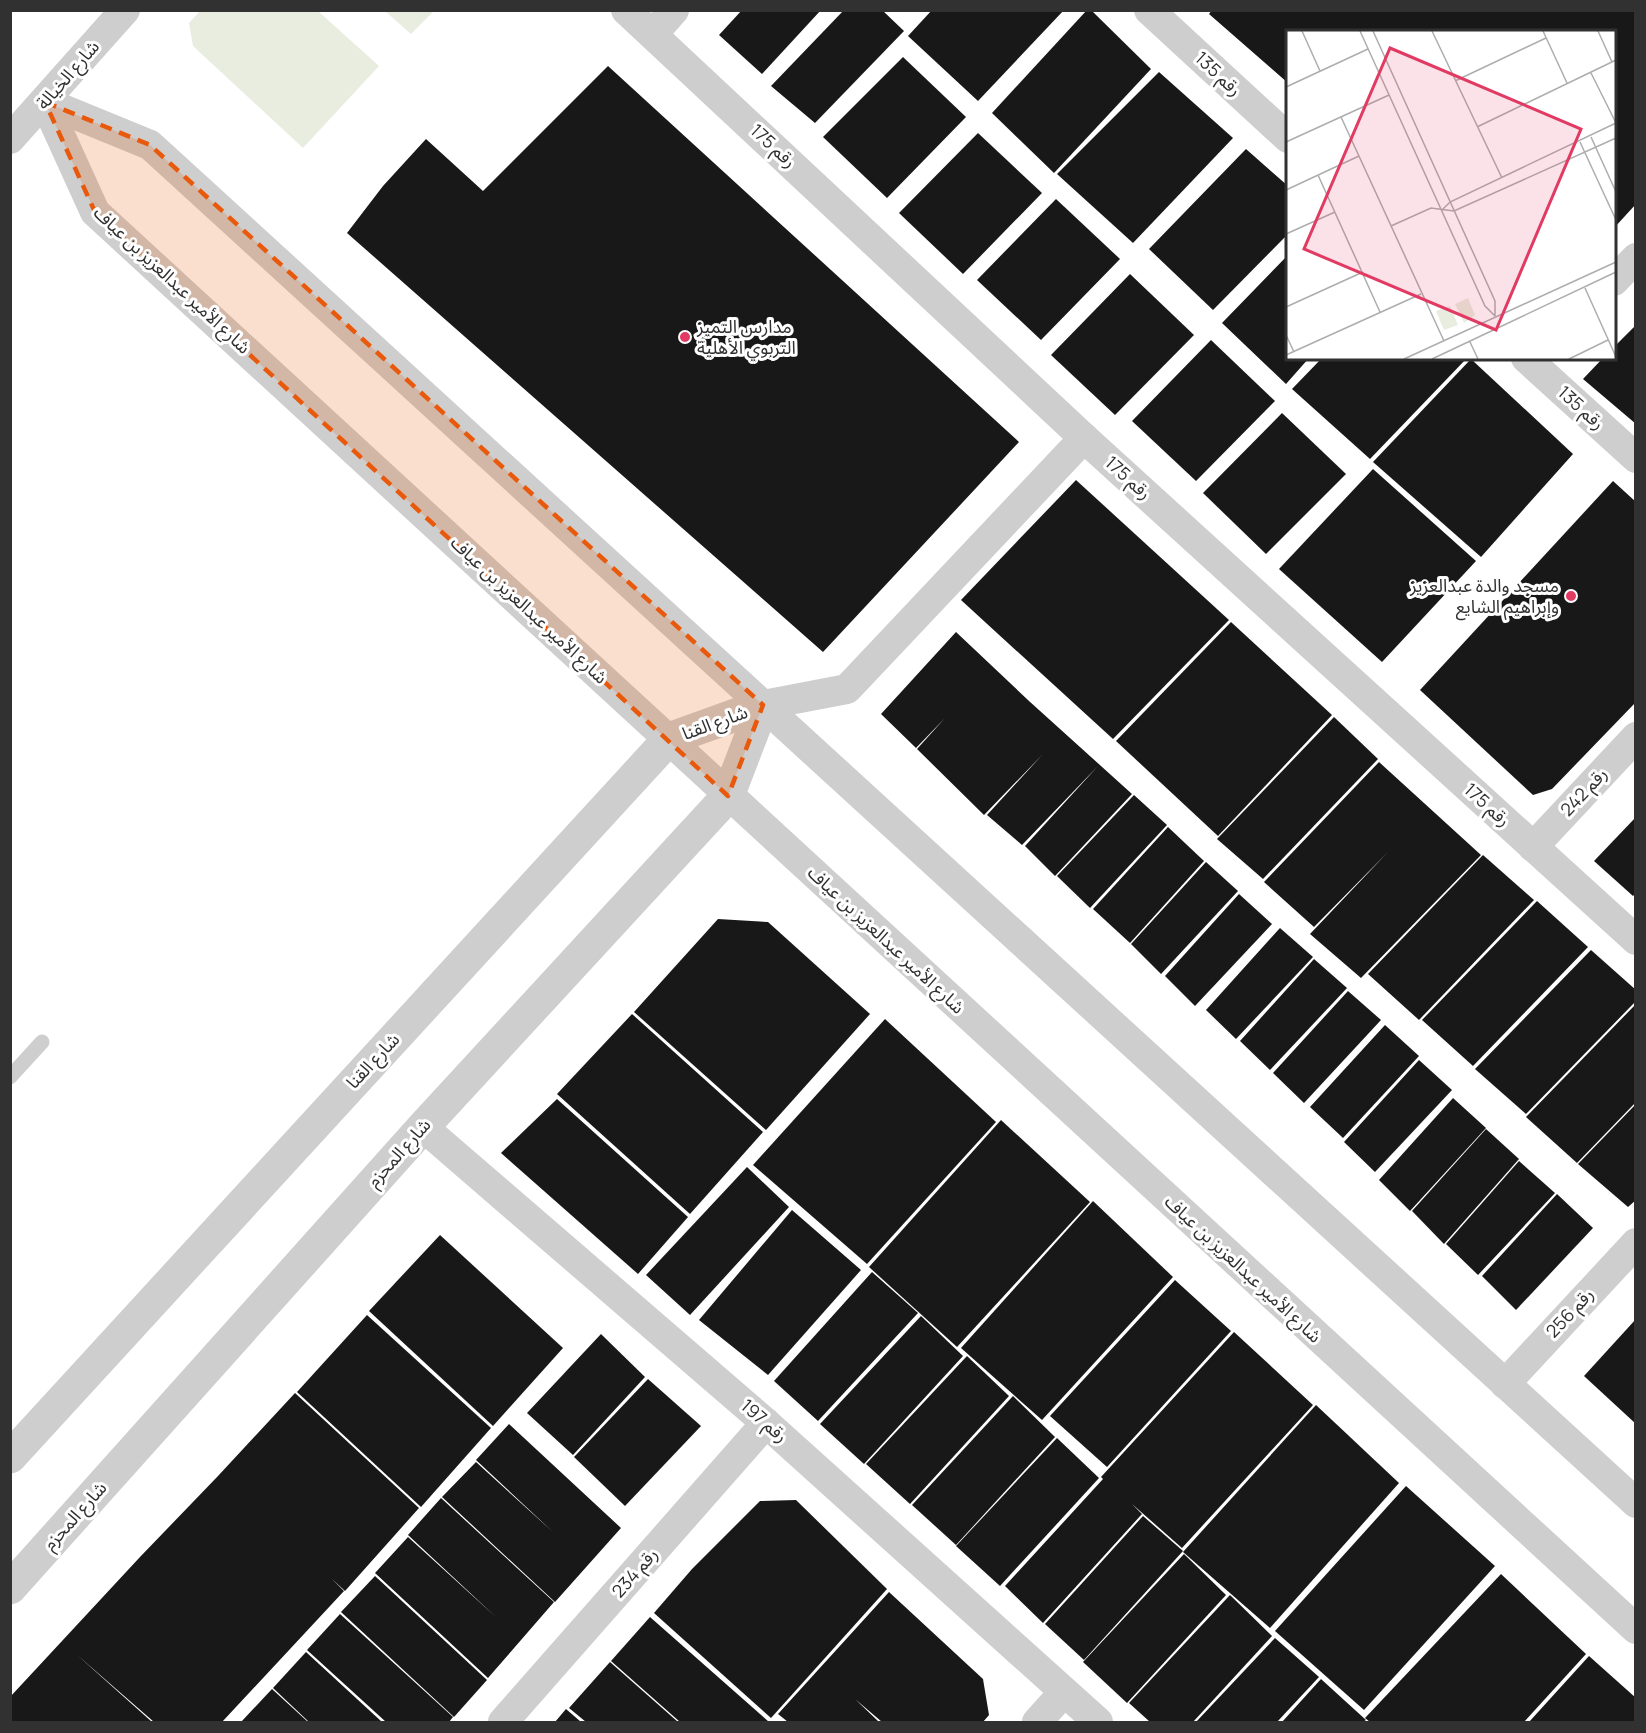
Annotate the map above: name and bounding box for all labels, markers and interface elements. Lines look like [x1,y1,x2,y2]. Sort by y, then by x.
inset map [1286,30,1616,360]
street label: شارع الخيالة [30,35,106,116]
street label: رقم 135 [1189,46,1247,102]
street label: رقم 175 [744,118,802,174]
street label: شارع الأمير عبدالعزيز بن عياف [87,200,256,361]
place label: مدارس التميز التربوي الأهلية [696,314,796,361]
marker: مدارس التميز التربوي الأهلية [678,330,692,344]
street label: رقم 135 [1552,380,1610,436]
street label: رقم 175 [1099,450,1157,506]
street label: شارع الأمير عبدالعزيز بن عياف [444,530,613,691]
place label: مسجد والدة عبدالعزيز وإبراهيم الشايع [1409,573,1559,621]
marker: مسجد والدة عبدالعزيز وإبراهيم الشايع [1564,589,1578,603]
street label: شارع القنا [679,699,752,748]
street label: رقم 242 [1555,762,1613,822]
street label: رقم 175 [1458,777,1516,833]
street label: شارع الأمير عبدالعزيز بن عياف [801,860,970,1021]
street label: شارع القنا [340,1027,406,1095]
street label: شارع المحزم [361,1113,438,1194]
street label: شارع الأمير عبدالعزيز بن عياف [1158,1189,1327,1350]
street label: رقم 256 [1540,1282,1600,1344]
street label: رقم 197 [735,1393,793,1449]
street label: شارع المحزم [37,1476,114,1557]
street label: رقم 234 [606,1542,664,1604]

